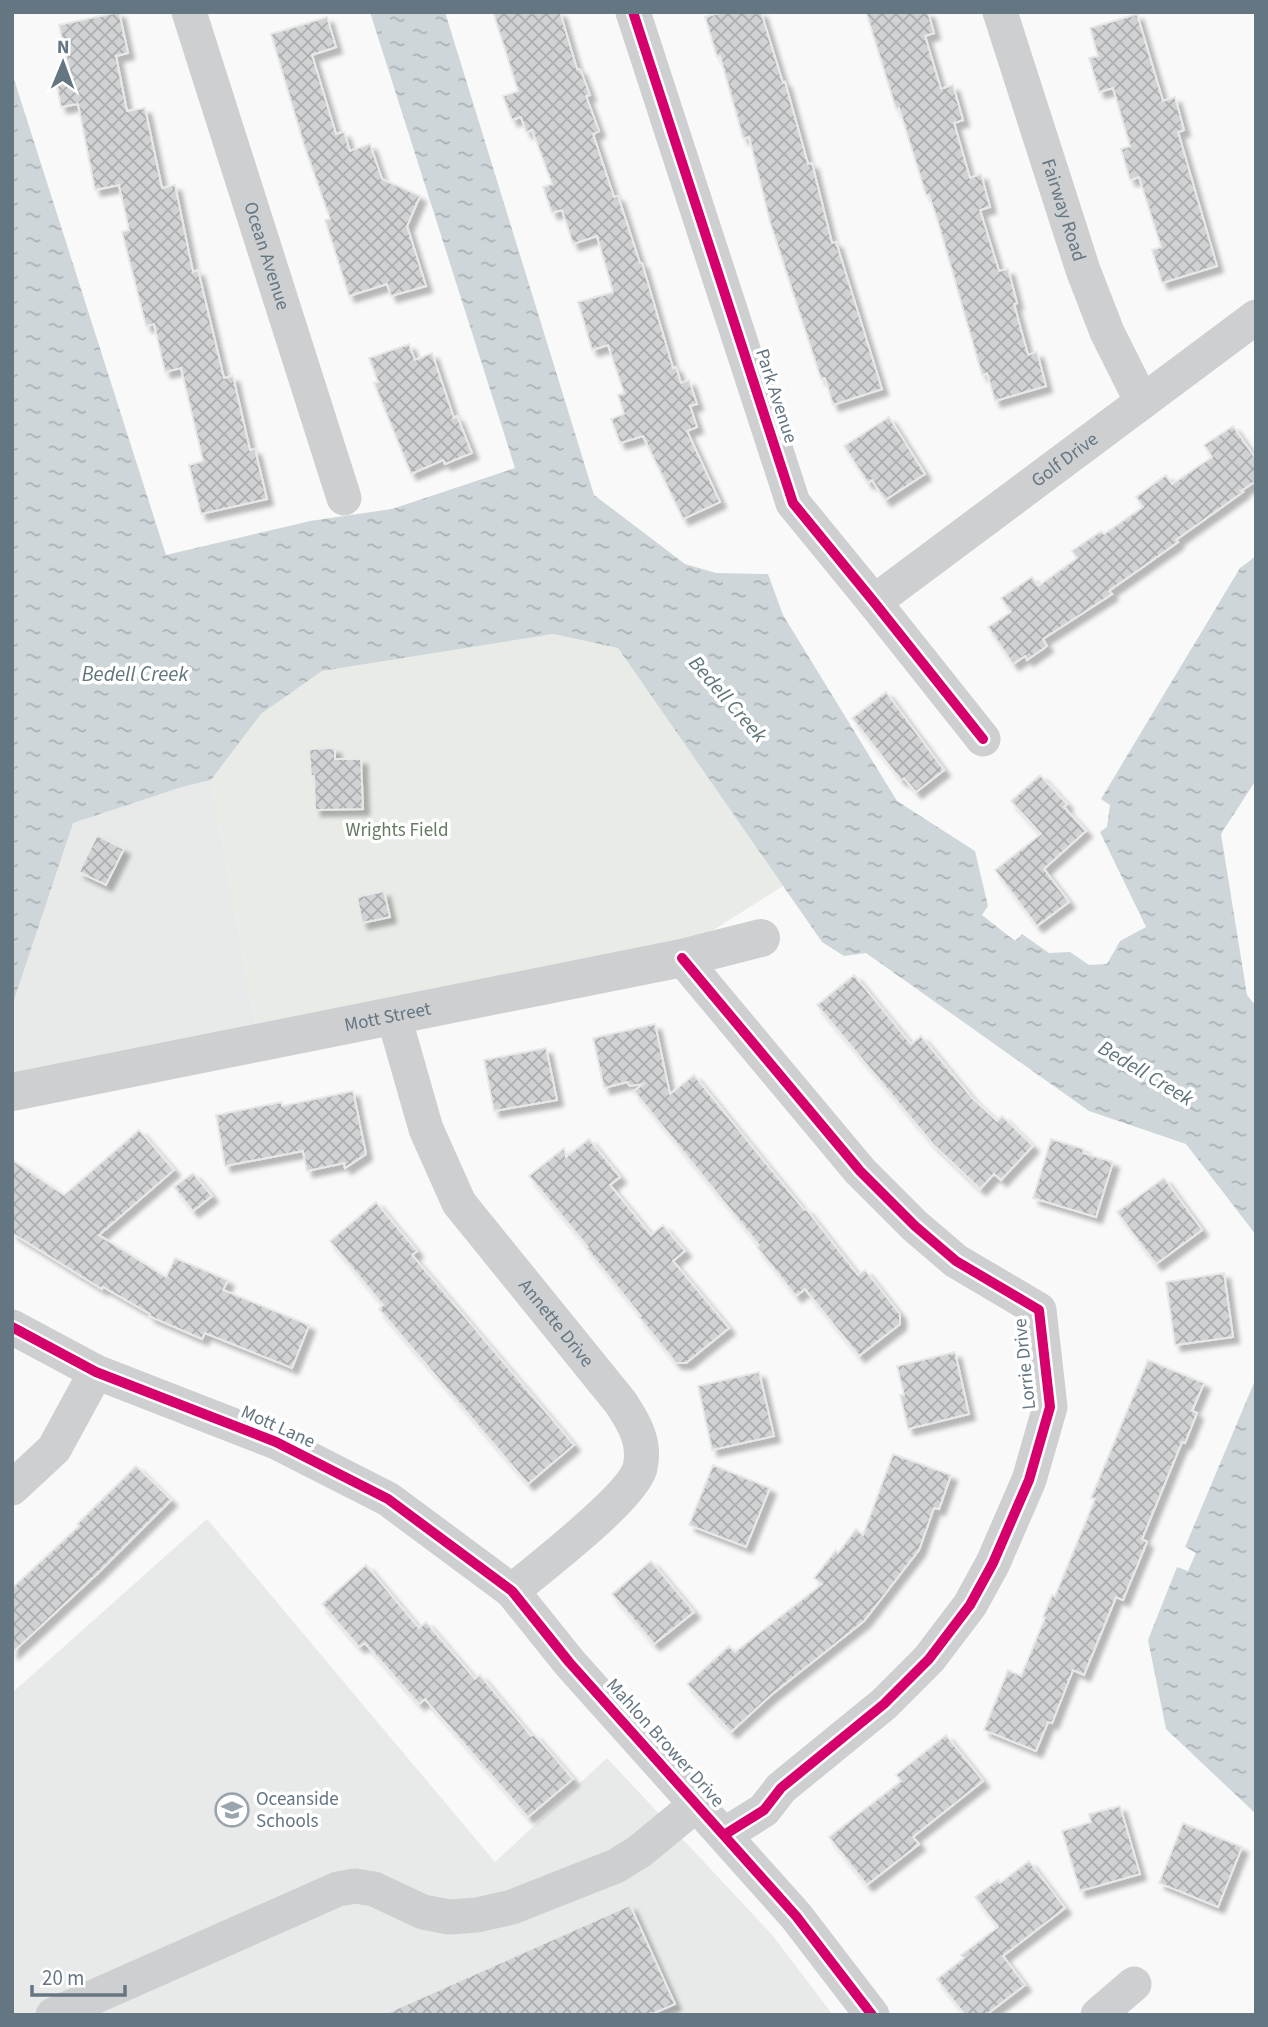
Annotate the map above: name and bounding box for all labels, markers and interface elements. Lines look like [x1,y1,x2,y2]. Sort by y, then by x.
north arrow [28,28,98,98]
text: N [57,34,70,61]
street label: Fairway Road [1035,155,1093,265]
street label: Ocean Avenue [237,198,297,314]
street label: Park Avenue [748,345,804,447]
street label: Golf Drive [1026,426,1104,494]
water label: Bedell Creek [682,649,775,750]
water label: Bedell Creek [82,659,189,689]
park label: Wrights Field [346,817,448,844]
street label: Mott Street [342,995,434,1039]
water label: Bedell Creek [1093,1033,1200,1114]
street label: Annette Drive [512,1273,600,1373]
street label: Lorrie Drive [1007,1317,1043,1411]
street label: Mott Lane [237,1399,319,1455]
street label: Mahlon Brower Drive [600,1672,730,1814]
place label: Oceanside Schools [256,1786,339,1835]
school or university icon: Oceanside Schools [213,1791,251,1829]
scale bar [32,1954,124,1998]
text: 20 m [42,1963,84,1993]

